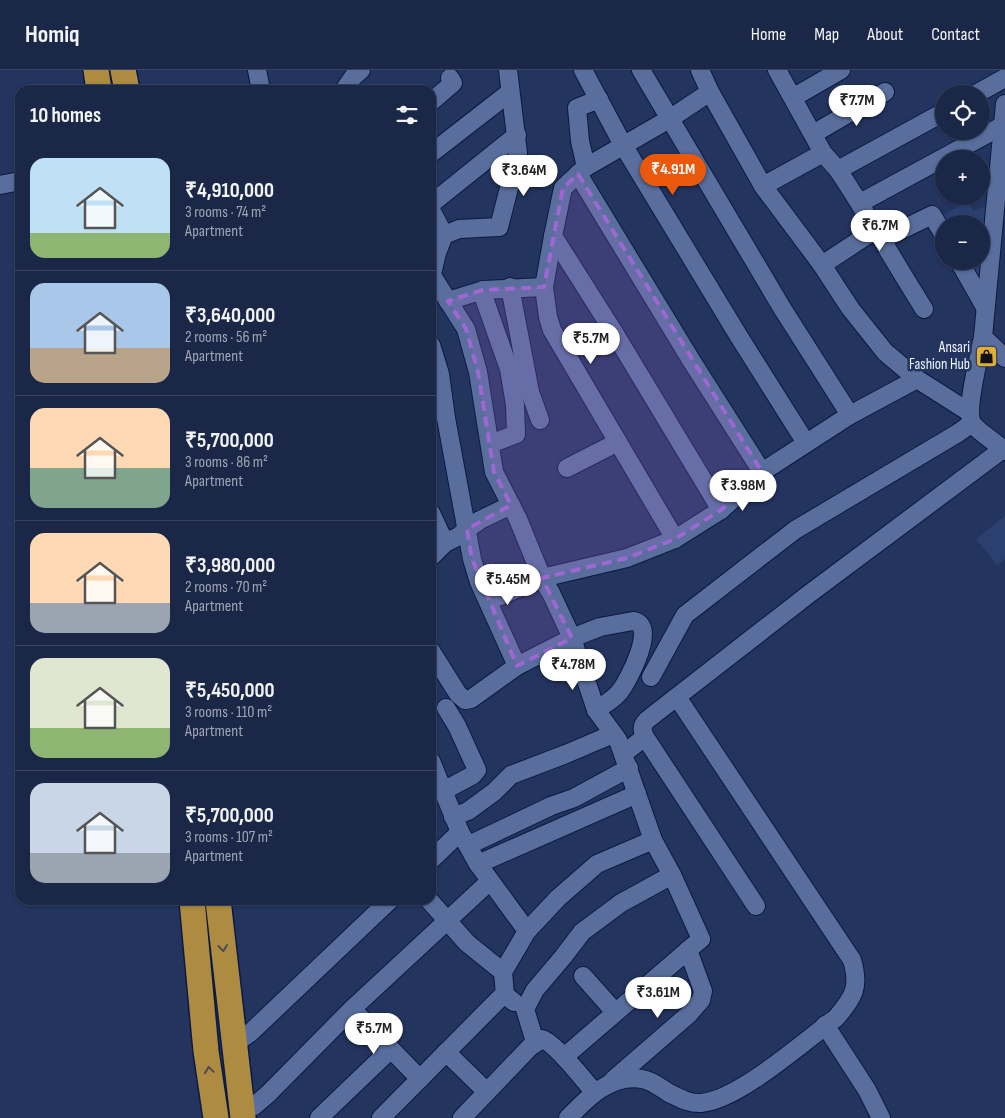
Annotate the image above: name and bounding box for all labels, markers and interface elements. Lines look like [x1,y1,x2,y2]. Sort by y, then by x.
text: Homiq [25,20,79,49]
text: Home [751,24,786,45]
text: Map [814,24,839,45]
text: About [867,24,903,45]
text: Contact [931,24,980,45]
pin: ₹7.7M [822,85,892,127]
map controls [935,85,990,270]
button: locate [935,85,990,140]
text: ₹7.7M [840,91,874,110]
icon: filters [393,101,421,129]
text: 10 homes [30,103,101,128]
button: + [935,150,990,205]
pin: ₹3.64M [483,154,565,197]
pin: ₹4.91M [632,154,714,196]
text: ₹4.91M [651,160,695,179]
text: ₹3.64M [502,161,546,180]
icon: home [70,178,130,238]
text: ₹4,910,000 [185,178,274,203]
text: 3 rooms · 74 m² [185,203,266,222]
pin: ₹6.7M [845,210,915,252]
button: − [935,215,990,270]
text: ₹6.7M [862,216,898,235]
text: Apartment [185,222,243,241]
icon: home [70,303,130,363]
text: ₹3,640,000 [185,303,275,328]
pin: ₹5.7M [556,322,626,365]
text: 2 rooms · 56 m² [185,328,267,347]
text: ₹5.7M [573,329,609,348]
place label: Ansari Fashion Hub [909,338,970,374]
shop icon: Ansari Fashion Hub [974,344,998,368]
text: Apartment [185,347,243,366]
icon: home [70,428,130,488]
text: ₹5,700,000 [185,428,274,453]
text: 3 rooms · 86 m² [185,453,268,472]
pin: ₹3.98M [702,470,784,512]
text: Apartment [185,472,243,491]
text: ₹3.98M [721,476,765,495]
icon: home [70,553,130,613]
text: ₹3,980,000 [185,553,275,578]
pin: ₹5.45M [467,564,549,606]
text: ₹5.45M [486,570,530,589]
text: 2 rooms · 70 m² [185,578,267,597]
text: Apartment [185,597,243,616]
pin: ₹4.78M [532,648,614,691]
text: ₹4.78M [551,655,595,674]
icon: home [70,678,130,738]
text: ₹5,450,000 [185,678,275,703]
text: 3 rooms · 110 m² [185,703,272,722]
text: Apartment [185,722,243,741]
icon: home [70,803,130,863]
text: ₹5,700,000 [185,803,274,828]
text: 3 rooms · 107 m² [185,828,273,847]
text: Apartment [185,847,243,866]
one-way arrow [217,945,228,953]
pin: ₹3.61M [617,976,699,1019]
text: ₹3.61M [636,983,680,1002]
pin: ₹5.7M [339,1012,409,1055]
text: ₹5.7M [356,1019,392,1038]
one-way arrow [204,1065,214,1074]

